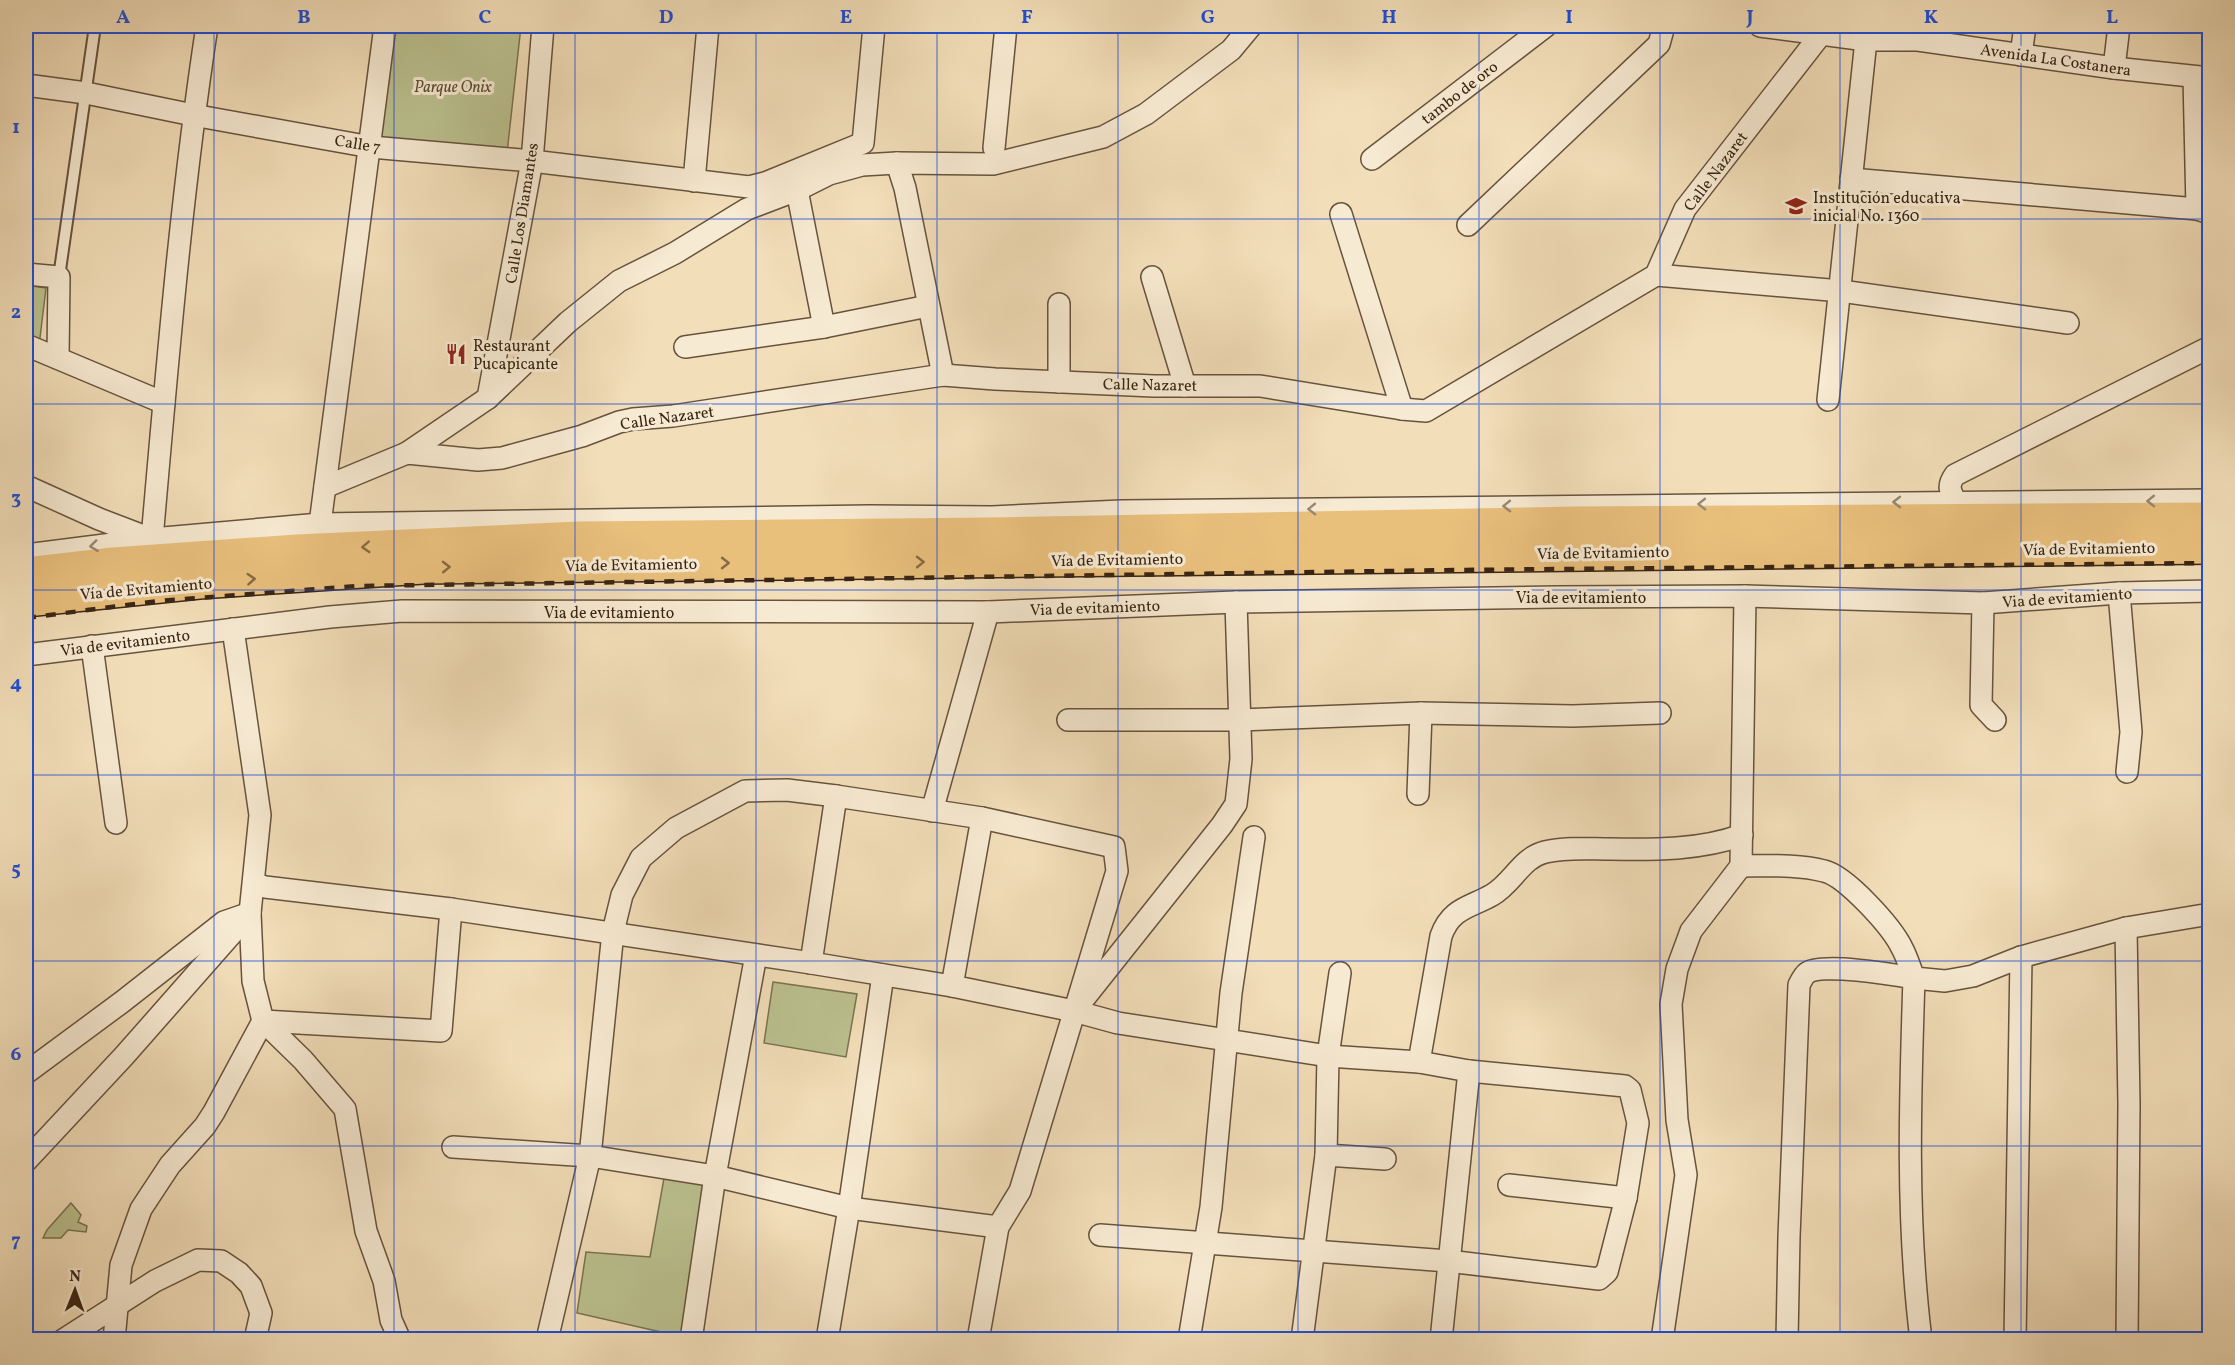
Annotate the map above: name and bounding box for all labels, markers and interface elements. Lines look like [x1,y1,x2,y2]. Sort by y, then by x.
text: A [116,4,130,32]
text: B [297,4,311,32]
text: C [479,4,492,32]
text: D [659,4,673,32]
text: E [840,4,852,32]
text: F [1021,4,1033,32]
text: G [1201,4,1215,32]
text: H [1381,4,1397,32]
text: I [1565,4,1573,32]
text: J [1745,4,1754,32]
text: K [1924,4,1939,32]
text: L [2106,4,2118,32]
street label: Avenida La Costanera [1979,40,2133,82]
street label: tambo de oro [1417,57,1503,130]
park label: Parque Onix [414,77,492,99]
text: 1 [12,114,20,142]
street label: Calle Nazaret [1679,128,1754,217]
street label: Calle 7 [333,130,383,160]
street label: Calle Los Diamantes [501,141,545,285]
place label: Institución educativa inicial No. 1360 [1813,188,1961,228]
school or university icon: Institución educativa inicial No. 1360 [1784,194,1808,218]
text: 2 [11,299,21,327]
place label: Restaurant Pucapicante [473,336,558,376]
restaurant icon: Restaurant Pucapicante [444,342,468,366]
street label: Calle Nazaret [1103,374,1198,398]
street label: Calle Nazaret [619,401,716,436]
text: 3 [11,485,21,513]
one-way arrow [2147,495,2156,507]
one-way arrow [1893,496,1902,508]
one-way arrow [1698,497,1707,510]
one-way arrow [1503,500,1512,513]
one-way arrow [1308,503,1317,515]
street label: Vía de Evitamiento [2023,538,2155,562]
one-way arrow [90,539,99,552]
one-way arrow [362,540,371,553]
street label: Vía de Evitamiento [1537,542,1669,566]
street label: Vía de Evitamiento [1051,549,1183,573]
street label: Vía de Evitamiento [565,554,697,578]
one-way arrow [915,556,924,568]
one-way arrow [720,557,729,569]
one-way arrow [441,560,450,573]
street label: Vía de Evitamiento [79,573,213,607]
one-way arrow [246,573,256,586]
street label: Via de evitamiento [2001,583,2133,615]
street label: Via de evitamiento [1516,588,1646,610]
street label: Via de evitamiento [1030,596,1161,622]
street label: Via de evitamiento [544,603,674,625]
street label: Via de evitamiento [59,625,191,663]
text: 4 [10,670,22,698]
text: 5 [11,856,21,884]
text: 6 [11,1041,22,1069]
text: 7 [11,1227,21,1255]
north arrow [45,1260,105,1320]
text: N [69,1266,82,1288]

